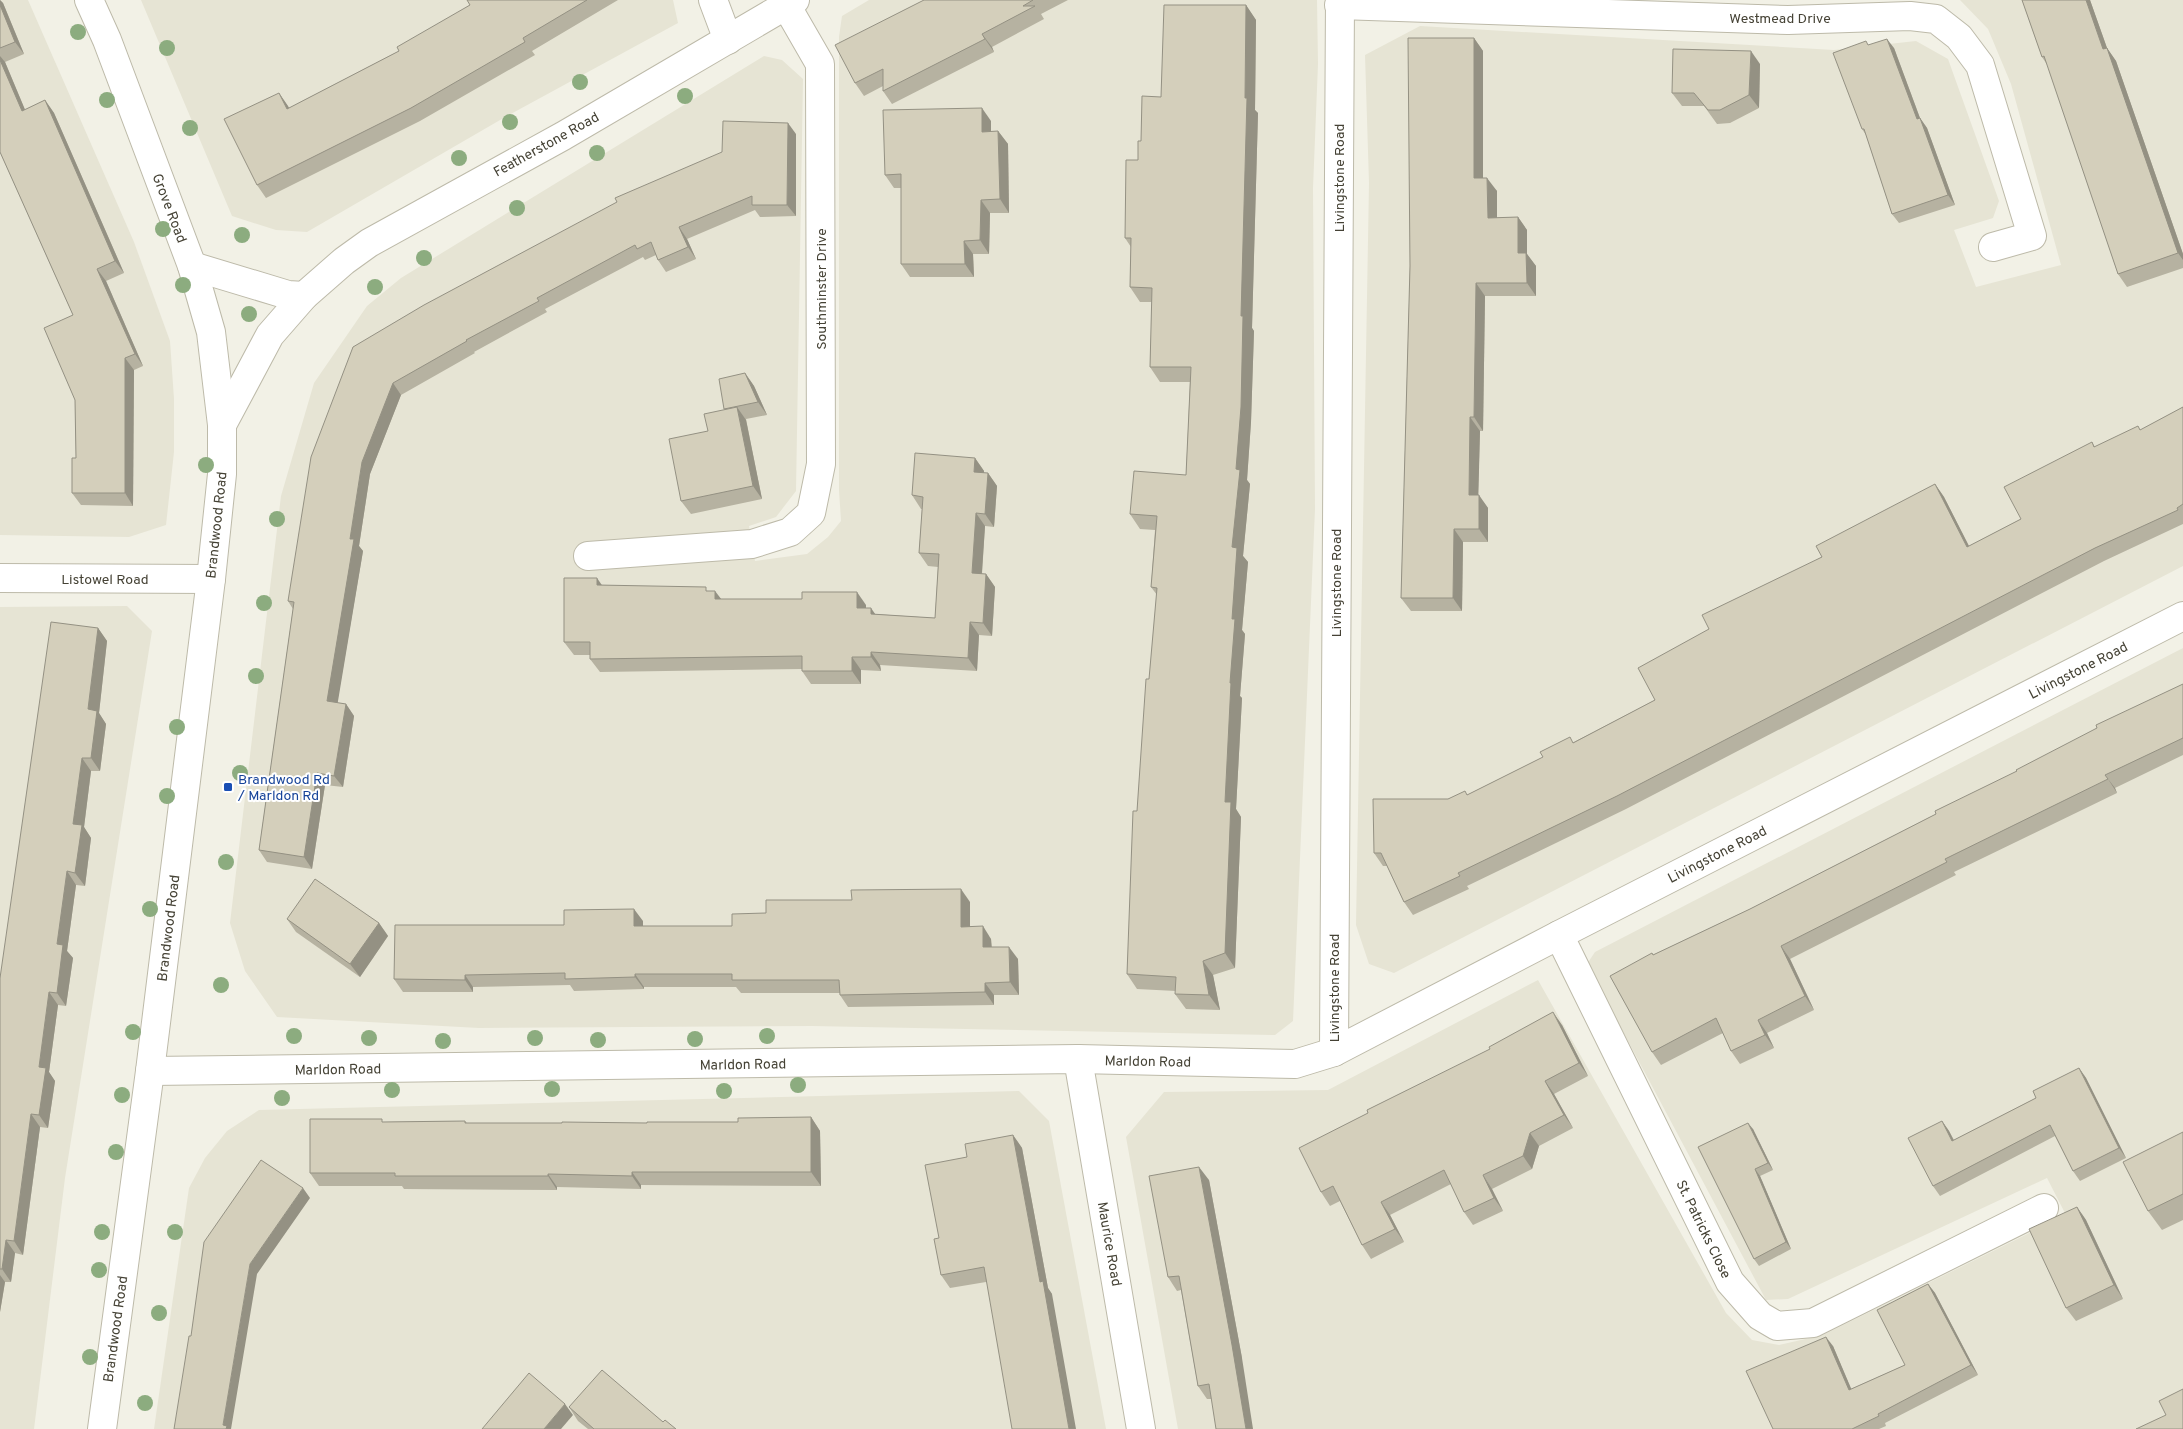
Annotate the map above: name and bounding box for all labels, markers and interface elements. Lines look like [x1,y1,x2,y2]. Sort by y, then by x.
street label: Westmead Drive [1729,11,1831,28]
street label: Featherstone Road [491,109,602,181]
street label: Livingstone Road [1332,124,1349,232]
street label: Grove Road [148,172,190,246]
street label: Southminster Drive [814,228,831,350]
street label: Brandwood Road [203,471,232,579]
street label: Livingstone Road [1329,529,1346,637]
street label: Listowel Road [61,572,149,589]
street label: Livingstone Road [2026,639,2131,704]
place label: Brandwood Rd / Marldon Rd [237,772,330,805]
marker: Brandwood Rd / Marldon Rd [222,781,234,793]
street label: Livingstone Road [1665,823,1770,888]
street label: Brandwood Road [155,874,184,983]
street label: Livingstone Road [1327,934,1344,1042]
street label: Marldon Road [1105,1053,1191,1072]
street label: Marldon Road [700,1056,786,1075]
street label: Marldon Road [295,1061,381,1080]
street label: St. Patricks Close [1671,1178,1734,1282]
street label: Maurice Road [1093,1201,1124,1288]
street label: Brandwood Road [101,1275,132,1384]

